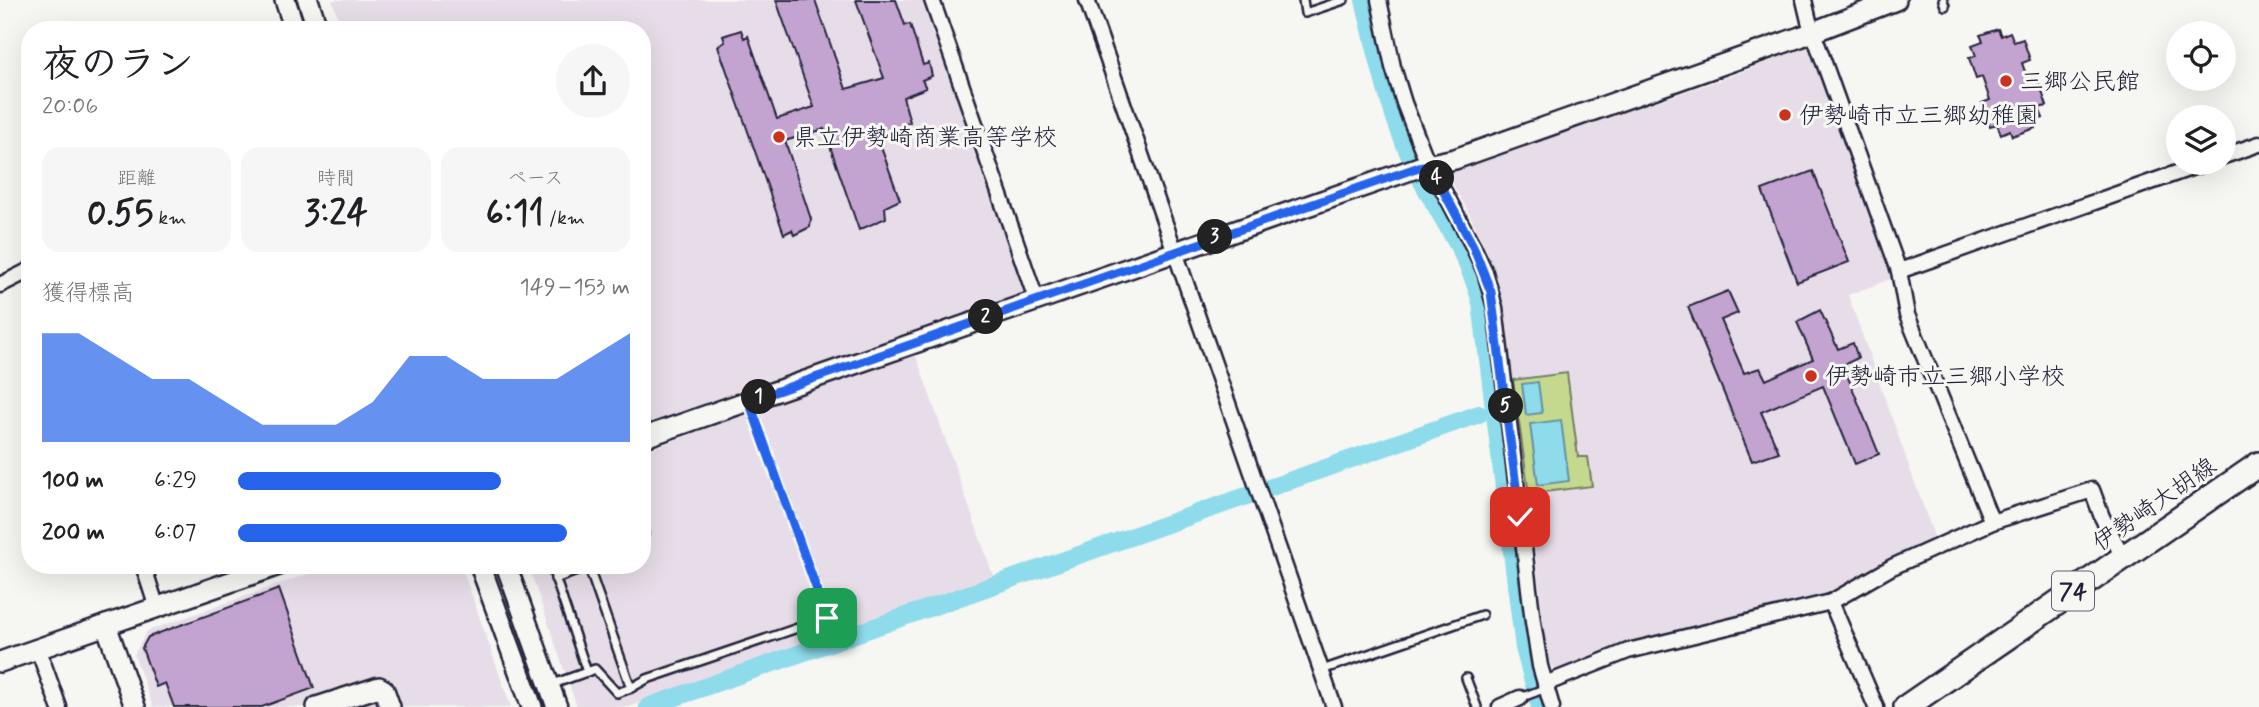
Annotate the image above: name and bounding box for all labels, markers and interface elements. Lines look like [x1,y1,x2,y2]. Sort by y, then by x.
map controls [2166,21,2236,175]
button: locate [2166,21,2236,91]
text: 夜のラン [42,41,194,90]
button: share [556,44,630,118]
place label: 三郷公民館 [2020,67,2140,98]
marker: 三郷公民館 [1998,73,2014,89]
text: 20:06 [42,92,98,122]
place label: 伊勢崎市立三郷幼稚園 [1799,101,2039,132]
button: layers [2166,105,2236,175]
marker: 伊勢崎市立三郷幼稚園 [1777,107,1793,123]
place label: 県立伊勢崎商業高等学校 [793,123,1057,154]
marker: 県立伊勢崎商業高等学校 [771,129,787,145]
pin: 4 [1420,160,1454,196]
text: 4 [1431,165,1442,190]
text: 距離 [118,166,156,191]
text: 時間 [317,166,355,191]
text: ペース [507,166,563,191]
text: 0.55 [87,191,153,237]
text: 3:24 [304,191,368,237]
text: 6:11 [486,191,544,237]
text: km [153,206,186,231]
text: /km [544,206,585,231]
pin: 3 [1198,219,1232,254]
text: 3 [1210,224,1219,249]
text: 149–153 m [520,273,630,303]
text: 獲得標高 [42,279,134,309]
pin: 2 [968,300,1004,334]
text: 2 [981,304,990,329]
place label: 伊勢崎市立三郷小学校 [1825,362,2065,393]
marker: 伊勢崎市立三郷小学校 [1803,368,1819,384]
pin: 1 [742,380,776,414]
text: 1 [754,384,763,409]
pin: 5 [1488,388,1524,424]
text: 5 [1500,393,1511,418]
street label: 伊勢崎大胡線 [2087,451,2223,559]
text: 100 m [42,466,104,496]
text: 6:29 [154,466,197,496]
pin [1490,487,1550,547]
icon: check [1501,498,1539,536]
text: 200 m [42,518,105,548]
text: 6:07 [154,518,196,548]
road number: 74 [2052,572,2094,610]
pin [797,588,857,648]
icon: arrive [808,599,846,637]

